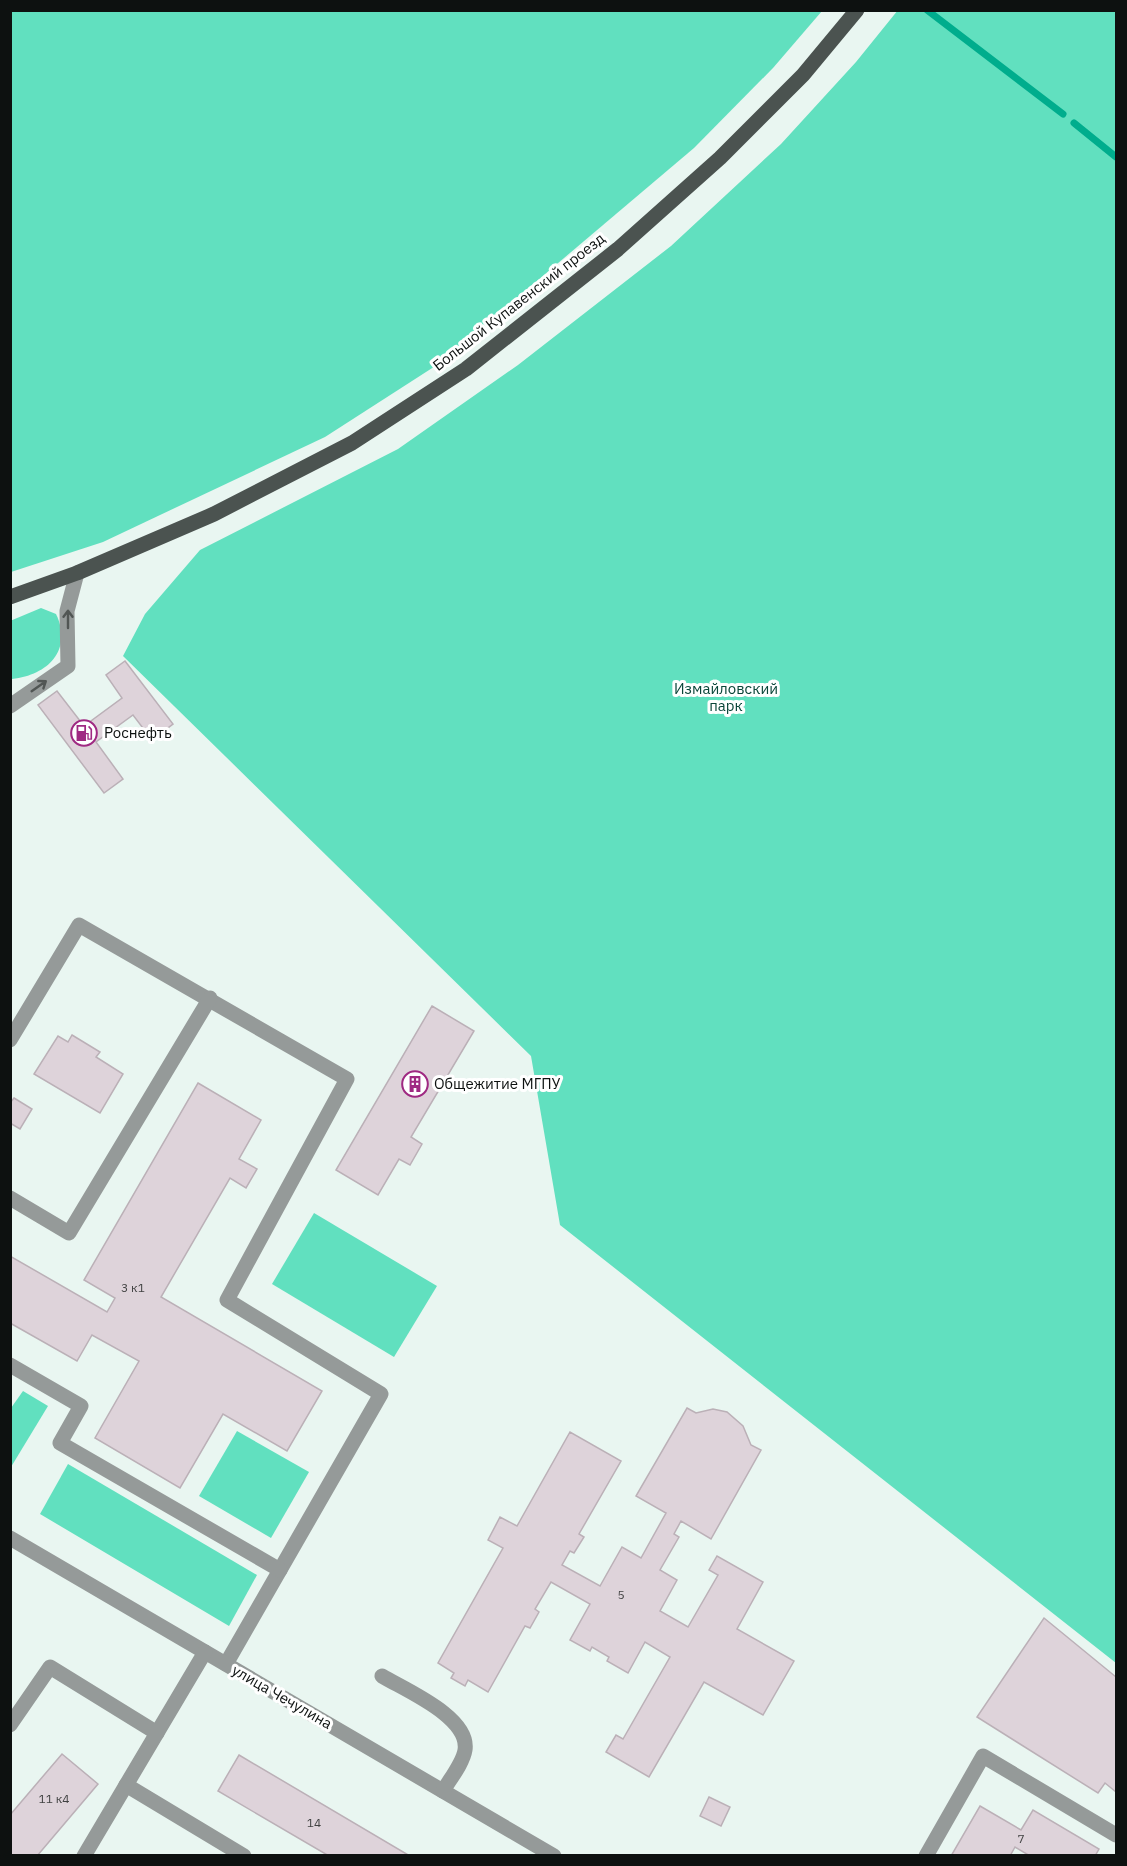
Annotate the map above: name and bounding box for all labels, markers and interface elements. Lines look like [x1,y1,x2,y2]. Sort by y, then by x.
street label: Большой Купавенский проезд [429,228,609,375]
one-way arrow [62,609,74,629]
park label: Измайловский парк [674,679,778,715]
one-way arrow [31,680,47,692]
fuel station icon: Роснефть [69,718,99,748]
place label: Роснефть [104,723,172,742]
building icon: Общежитие МГПУ [400,1069,430,1099]
place label: Общежитие МГПУ [434,1074,561,1093]
house number: 3 к1 [121,1280,145,1295]
house number: 5 [617,1587,625,1602]
street label: улица Чечулина [229,1660,336,1733]
house number: 11 к4 [38,1791,70,1806]
house number: 14 [307,1815,321,1830]
house number: 7 [1017,1831,1025,1846]

